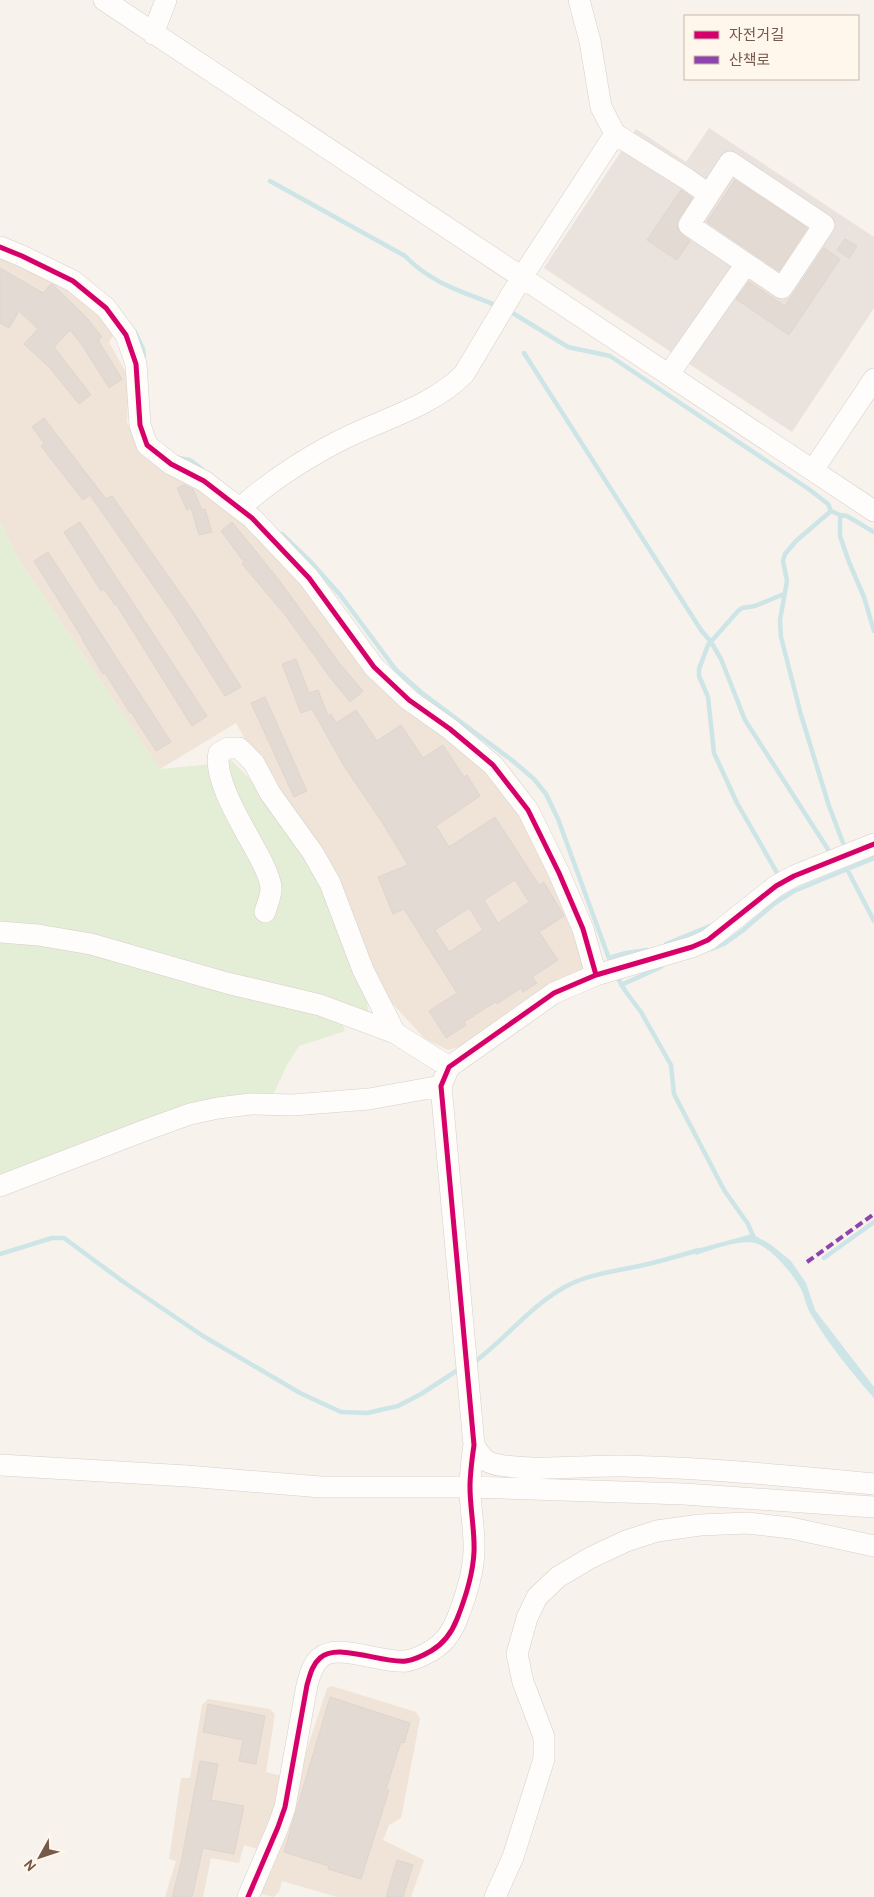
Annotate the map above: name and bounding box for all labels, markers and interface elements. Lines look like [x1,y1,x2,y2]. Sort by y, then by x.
legend [684,15,859,80]
text: 자전거길 [729,27,784,46]
text: 산책로 [729,52,770,71]
north arrow [15,1832,65,1882]
text: N [21,1855,41,1874]

